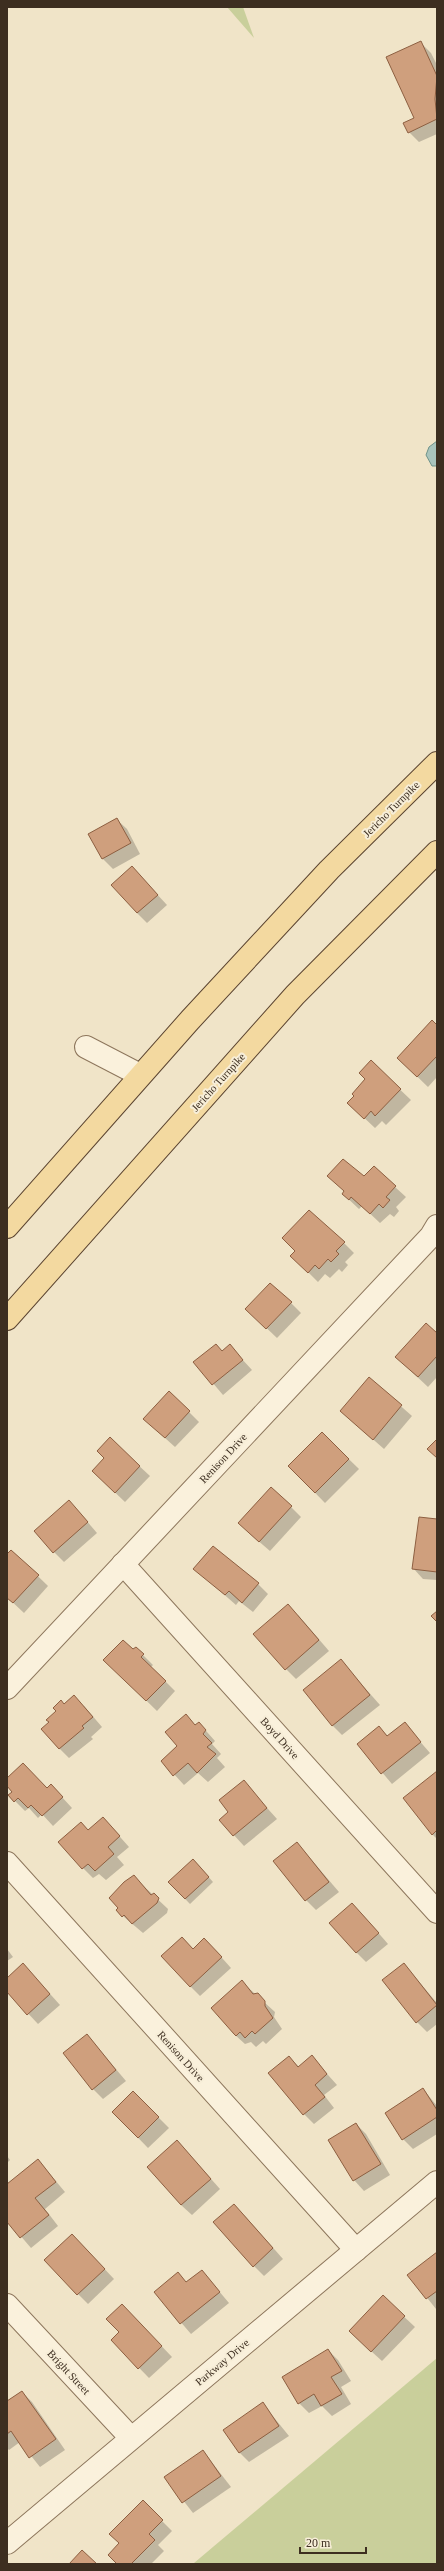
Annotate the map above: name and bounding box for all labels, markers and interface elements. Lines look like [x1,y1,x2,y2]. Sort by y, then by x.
street label: Jericho Turnpike [361,778,422,839]
street label: Jericho Turnpike [189,1050,247,1114]
street label: Renison Drive [197,1430,249,1485]
street label: Boyd Drive [258,1715,302,1761]
street label: Renison Drive [155,2028,207,2084]
street label: Parkway Drive [193,2336,251,2388]
street label: Bright Street [45,2347,93,2397]
scale bar [300,2529,366,2555]
text: 20 m [306,2536,331,2550]

